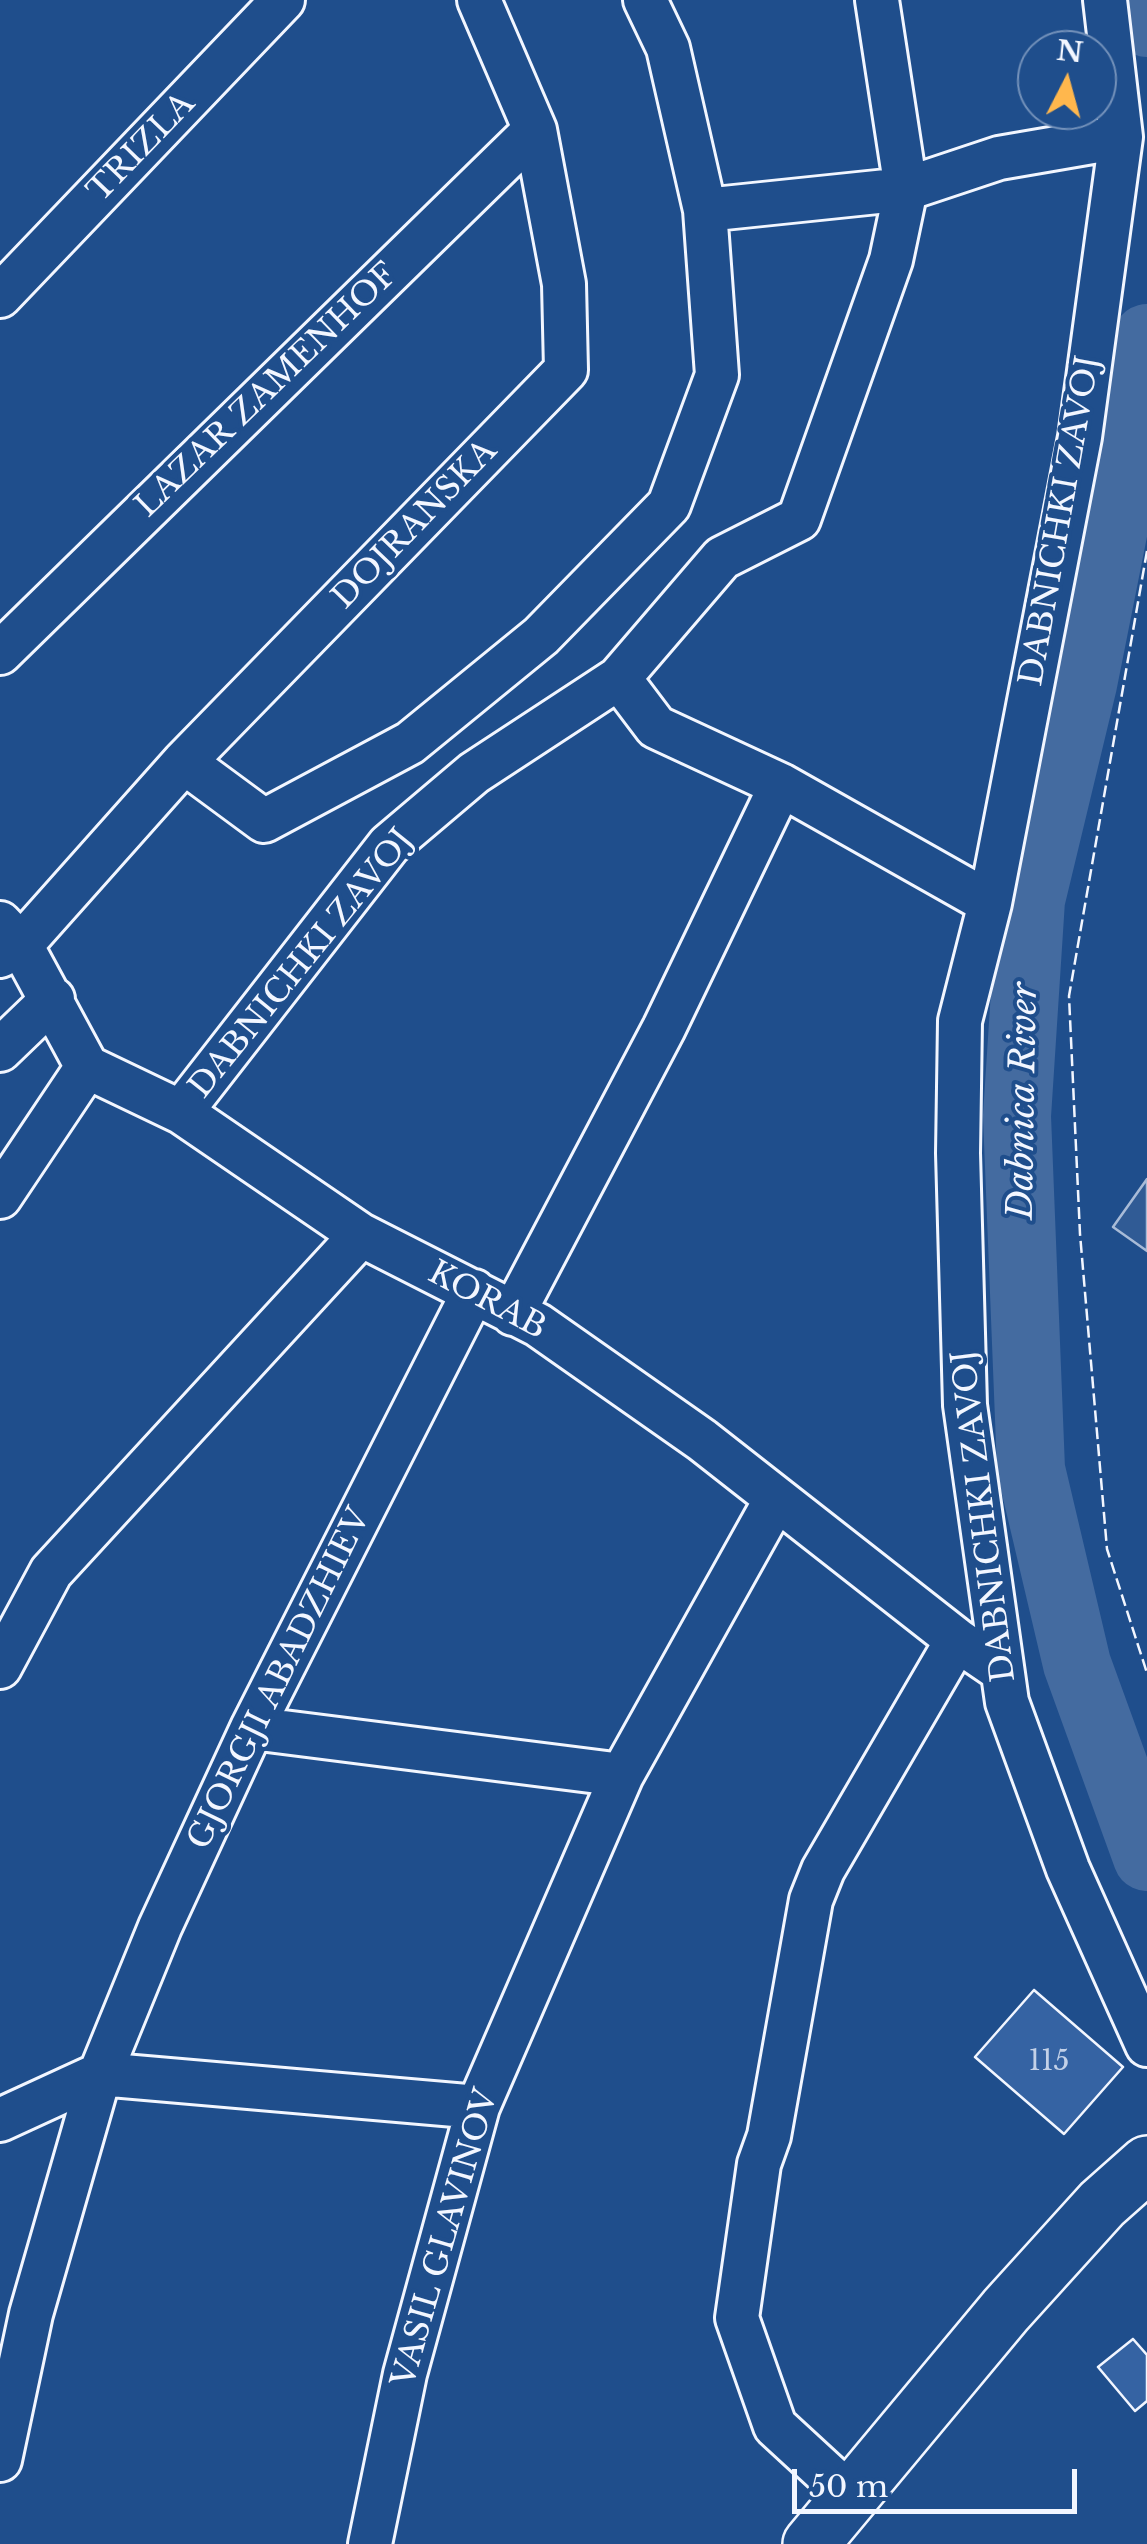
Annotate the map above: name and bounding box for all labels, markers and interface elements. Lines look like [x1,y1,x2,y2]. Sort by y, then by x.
north arrow [1017,30,1117,130]
text: N [1055,33,1085,70]
street label: TRIZLA [81,85,203,211]
street label: LAZAR ZAMENHOF [128,256,406,526]
street label: DABNICHKI ZAVOJ [1013,353,1109,689]
street label: DOJRANSKA [325,433,505,617]
street label: DABNICHKI ZAVOJ [182,822,422,1106]
water label: Dabnica River [1001,982,1047,1220]
street label: KORAB [422,1254,552,1348]
street label: DABNICHKI ZAVOJ [946,1348,1024,1684]
street label: GJORGJI ABADZHIEV [181,1502,379,1856]
house number: 115 [1029,2045,1069,2079]
street label: VASIL GLAVINOV [385,2085,507,2391]
scale bar [797,2449,1082,2511]
text: 50 m [809,2468,888,2505]

